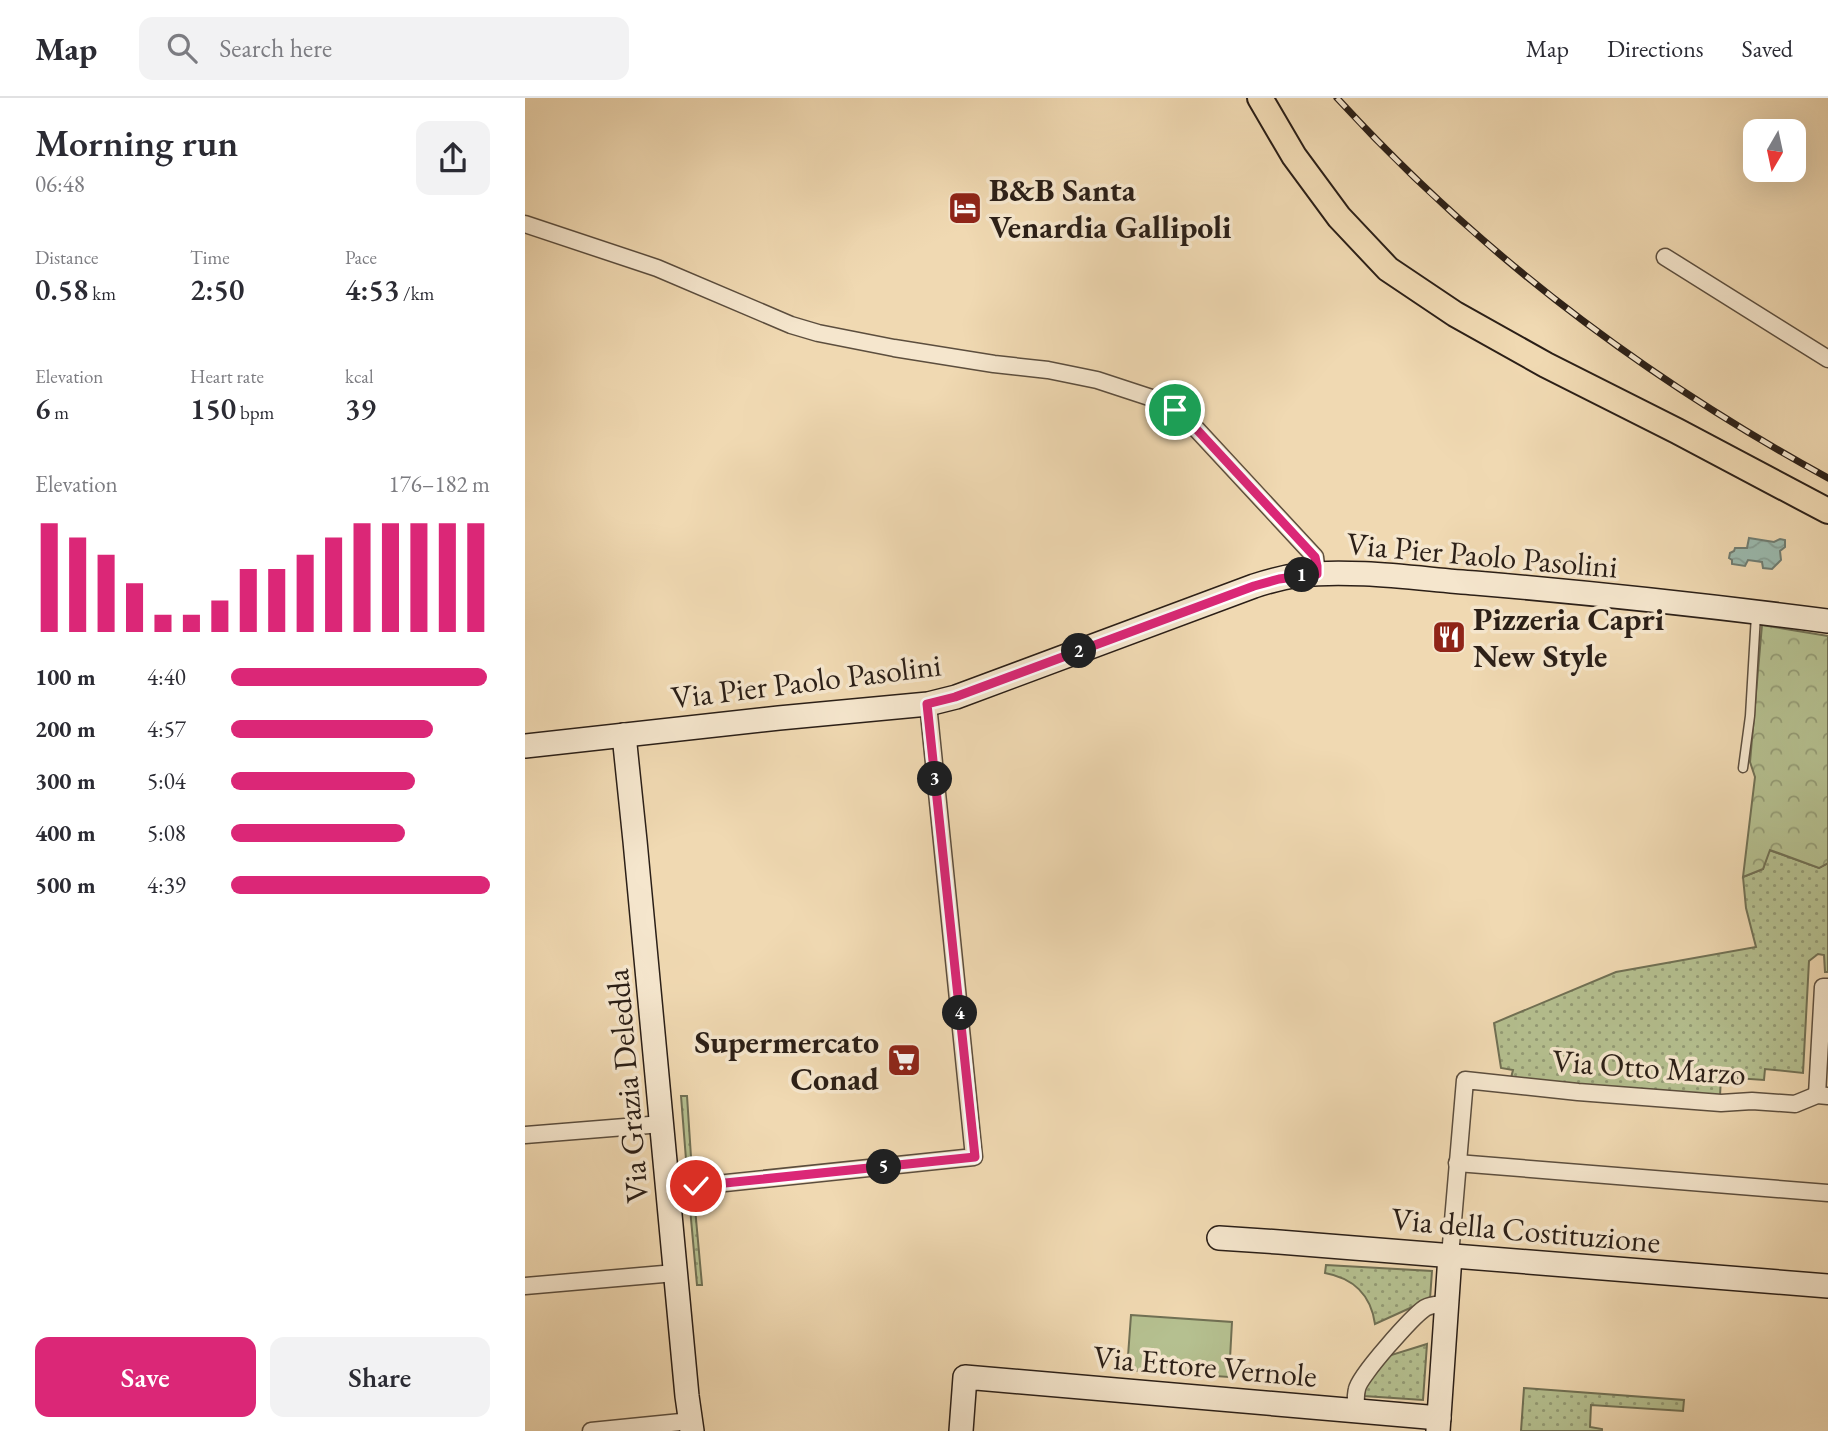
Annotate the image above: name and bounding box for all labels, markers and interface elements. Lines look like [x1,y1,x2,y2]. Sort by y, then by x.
search box [139,17,629,80]
text: Map [35,27,97,70]
icon: search [163,29,201,67]
text: Search here [219,31,332,65]
text: Map [1526,33,1569,64]
text: Directions [1607,33,1704,64]
text: Saved [1742,33,1793,64]
text: Morning run [35,118,238,167]
north arrow [1743,119,1806,182]
map controls [1743,119,1806,182]
button: share [416,121,490,195]
text: 06:48 [35,169,85,199]
place label: B&B Santa Venardia Gallipoli [989,169,1232,248]
hotel icon: B&B Santa Venardia Gallipoli [946,189,984,227]
text: Distance [35,245,98,270]
text: Time [190,245,230,270]
text: Pace [345,245,377,270]
text: 0.58 [35,270,88,309]
text: 2:50 [190,270,244,309]
text: 4:53 [345,270,399,309]
text: km [88,281,116,306]
text: /km [399,281,434,306]
text: Elevation [35,364,103,389]
text: Heart rate [190,364,264,389]
text: kcal [345,364,374,389]
pin [1145,380,1205,440]
text: 6 [35,389,50,428]
text: 150 [190,389,236,428]
text: 39 [345,389,376,428]
icon: arrive [1156,391,1194,429]
text: m [50,400,69,425]
text: bpm [236,400,274,425]
text: Elevation [35,469,118,499]
text: 176–182 m [389,469,490,499]
street label: Via Pier Paolo Pasolini [1345,522,1619,588]
pin: 1 [1285,558,1319,592]
text: 1 [1296,562,1307,587]
place label: Pizzeria Capri New Style [1473,598,1665,677]
restaurant icon: Pizzeria Capri New Style [1430,618,1468,656]
pin: 2 [1061,634,1097,668]
text: 2 [1073,638,1084,663]
street label: Via Pier Paolo Pasolini [669,644,944,718]
text: 100 m [35,662,96,692]
text: 4:40 [147,662,186,692]
text: 200 m [35,714,96,744]
text: 4:57 [147,714,186,744]
pin: 3 [917,762,953,796]
text: 300 m [35,766,96,796]
text: 5:04 [147,766,186,796]
text: 3 [929,766,940,791]
text: 400 m [35,818,96,848]
text: 5:08 [147,818,186,848]
text: 500 m [35,870,96,900]
text: 4:39 [147,870,186,900]
street label: Via Grazia Deledda [596,967,658,1205]
pin: 4 [943,996,977,1030]
text: 4 [954,1000,965,1025]
place label: Supermercato Conad [695,1021,879,1100]
street label: Via Otto Marzo [1551,1039,1747,1095]
supermarket icon: Supermercato Conad [885,1041,923,1079]
pin: 5 [867,1150,901,1184]
text: 5 [878,1154,889,1179]
pin [666,1156,726,1216]
icon: check [677,1167,715,1205]
street label: Via della Costituzione [1390,1197,1662,1263]
street label: Via Ettore Vernole [1091,1335,1319,1397]
button: Save [35,1337,256,1417]
button: Share [270,1337,490,1417]

